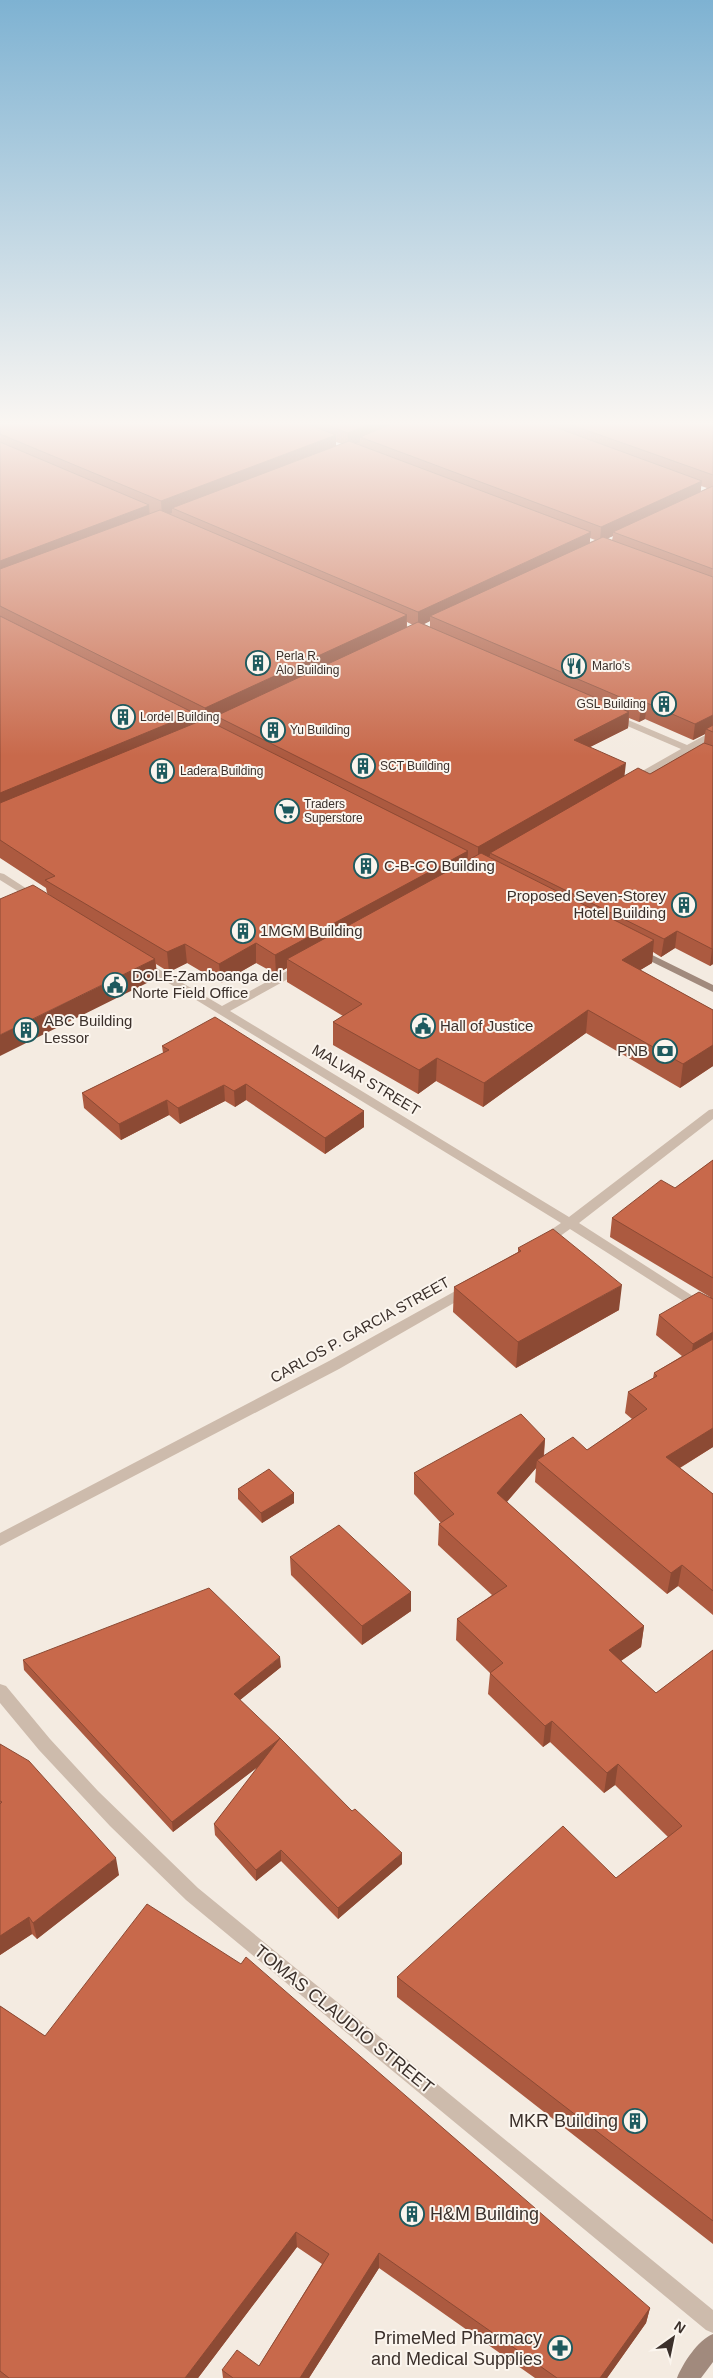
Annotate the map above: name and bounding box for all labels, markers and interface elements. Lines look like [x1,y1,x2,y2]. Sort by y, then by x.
place label: Perla R. Alo Building [276,649,339,677]
building icon: Perla R. Alo Building [245,650,271,676]
restaurant icon: Marlo's [561,653,587,679]
place label: Marlo's [592,659,630,673]
building icon: GSL Building [651,691,677,717]
place label: GSL Building [576,697,646,711]
building icon: Lordel Building [110,704,136,730]
place label: Lordel Building [140,710,219,724]
building icon: Yu Building [260,717,286,743]
place label: Yu Building [290,723,350,737]
building icon: SCT Building [350,753,376,779]
building icon: Ladera Building [149,758,175,784]
place label: SCT Building [380,759,450,773]
place label: Ladera Building [180,764,263,778]
place label: Traders Superstore [304,797,363,825]
supermarket icon: Traders Superstore [274,798,300,824]
building icon: C-B-CO Building [353,853,379,879]
place label: C-B-CO Building [384,857,495,874]
place label: Proposed Seven-Storey Hotel Building [507,887,666,921]
building icon: Proposed Seven-Storey Hotel Building [671,892,697,918]
building icon: 1MGM Building [230,918,256,944]
place label: 1MGM Building [260,922,363,939]
place label: DOLE-Zamboanga del Norte Field Office [132,967,282,1001]
public building icon: DOLE-Zamboanga del Norte Field Office [102,972,128,998]
place label: ABC Building Lessor [44,1012,132,1046]
public building icon: Hall of Justice [410,1013,436,1039]
building icon: ABC Building Lessor [13,1017,39,1043]
place label: Hall of Justice [440,1017,533,1034]
bank icon: PNB [652,1038,678,1064]
street label: MALVAR STREET [309,1041,423,1118]
place label: PNB [617,1042,648,1059]
street label: CARLOS P. GARCIA STREET [267,1273,452,1386]
street label: TOMAS CLAUDIO STREET [250,1941,438,2097]
building icon: MKR Building [622,2108,648,2134]
place label: MKR Building [509,2111,618,2131]
building icon: H&M Building [399,2201,425,2227]
place label: H&M Building [430,2204,539,2224]
north arrow [648,2313,698,2363]
text: N [671,2318,689,2337]
place label: PrimeMed Pharmacy and Medical Supplies [371,2328,542,2369]
pharmacy icon: PrimeMed Pharmacy and Medical Supplies [547,2335,573,2361]

